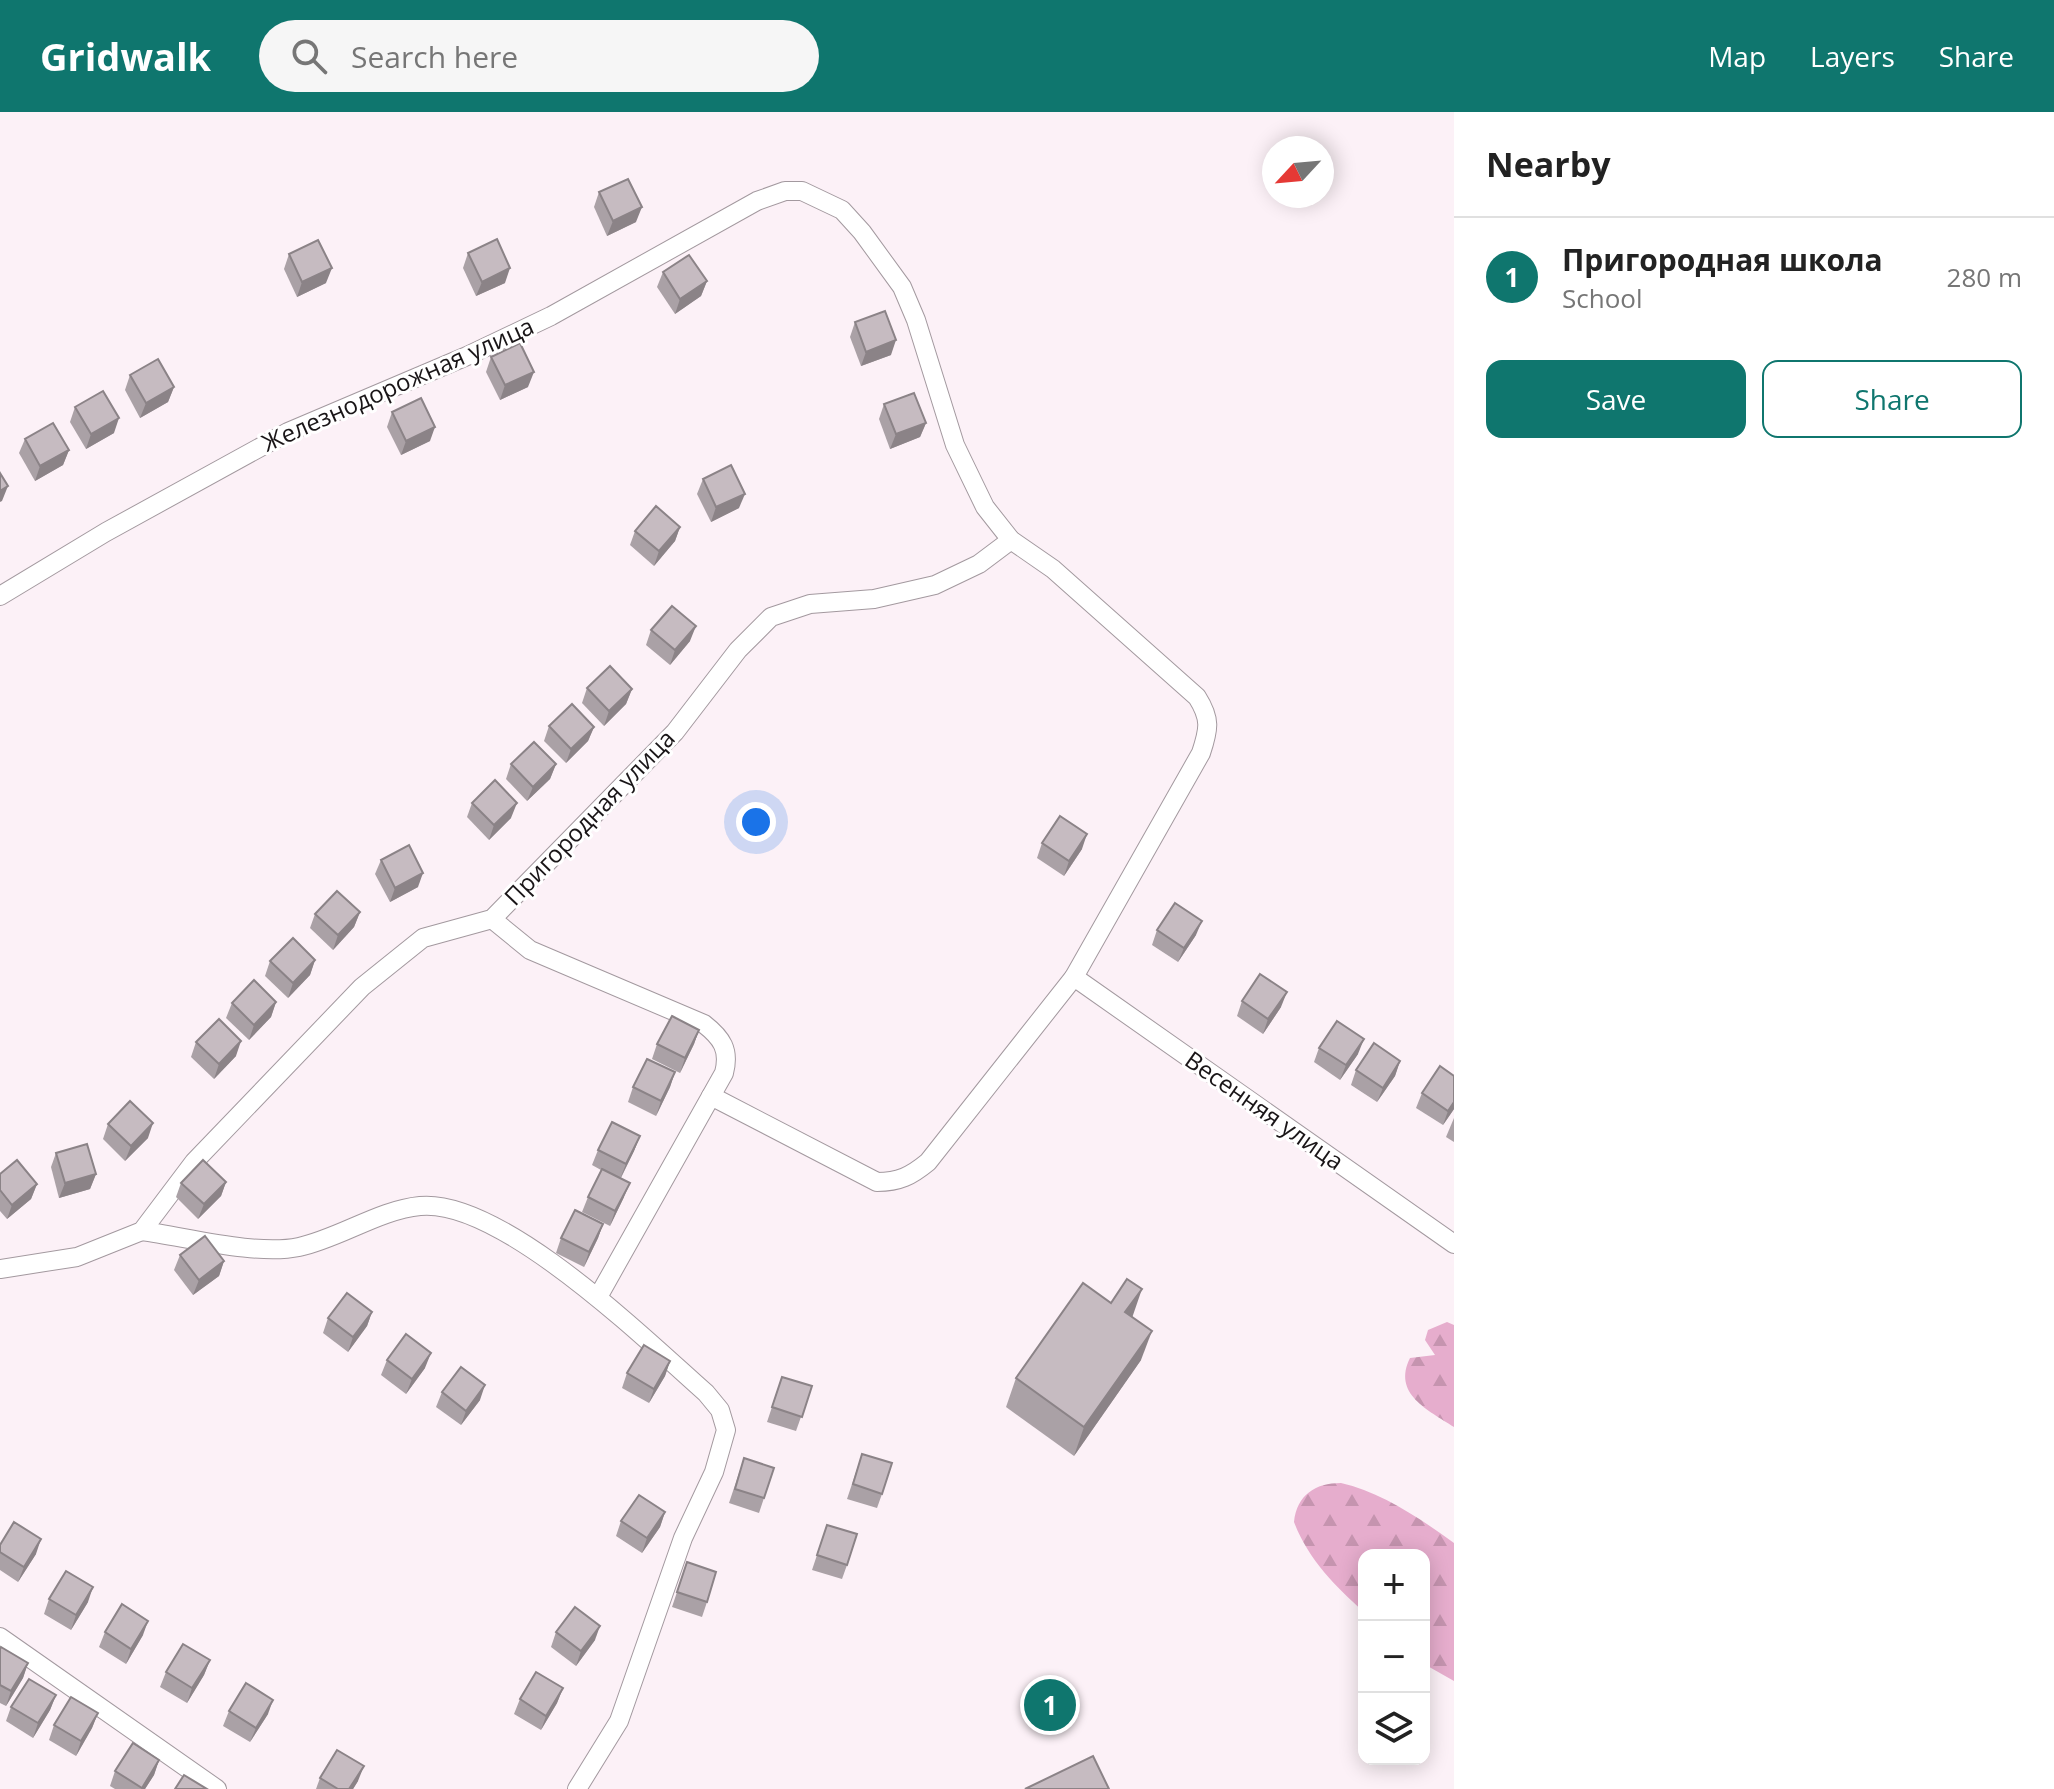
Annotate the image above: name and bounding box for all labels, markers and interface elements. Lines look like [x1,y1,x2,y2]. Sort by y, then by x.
search box [259,20,819,92]
text: Gridwalk [40,30,211,82]
icon: search [287,34,331,78]
text: Search here [351,36,518,77]
text: Map [1708,37,1766,75]
text: Layers [1810,37,1895,75]
text: Share [1939,37,2014,75]
north arrow [1262,136,1334,208]
text: Nearby [1486,141,1611,187]
text: Пригородная школа [1562,239,1883,280]
text: 1 [1505,259,1519,295]
text: 280 m [1947,259,2022,295]
text: School [1562,280,1643,316]
street label: Железнодорожная улица [256,309,539,459]
button: Save [1486,360,1746,438]
button: Share [1762,360,2022,438]
street label: Пригородная улица [496,722,682,912]
your location [736,802,776,842]
street label: Весенняя улица [1179,1043,1351,1177]
map controls [1358,1549,1430,1765]
button: + [1358,1549,1430,1621]
button: − [1358,1621,1430,1693]
pin: 1 [1024,1675,1076,1735]
button: layers [1358,1693,1430,1765]

